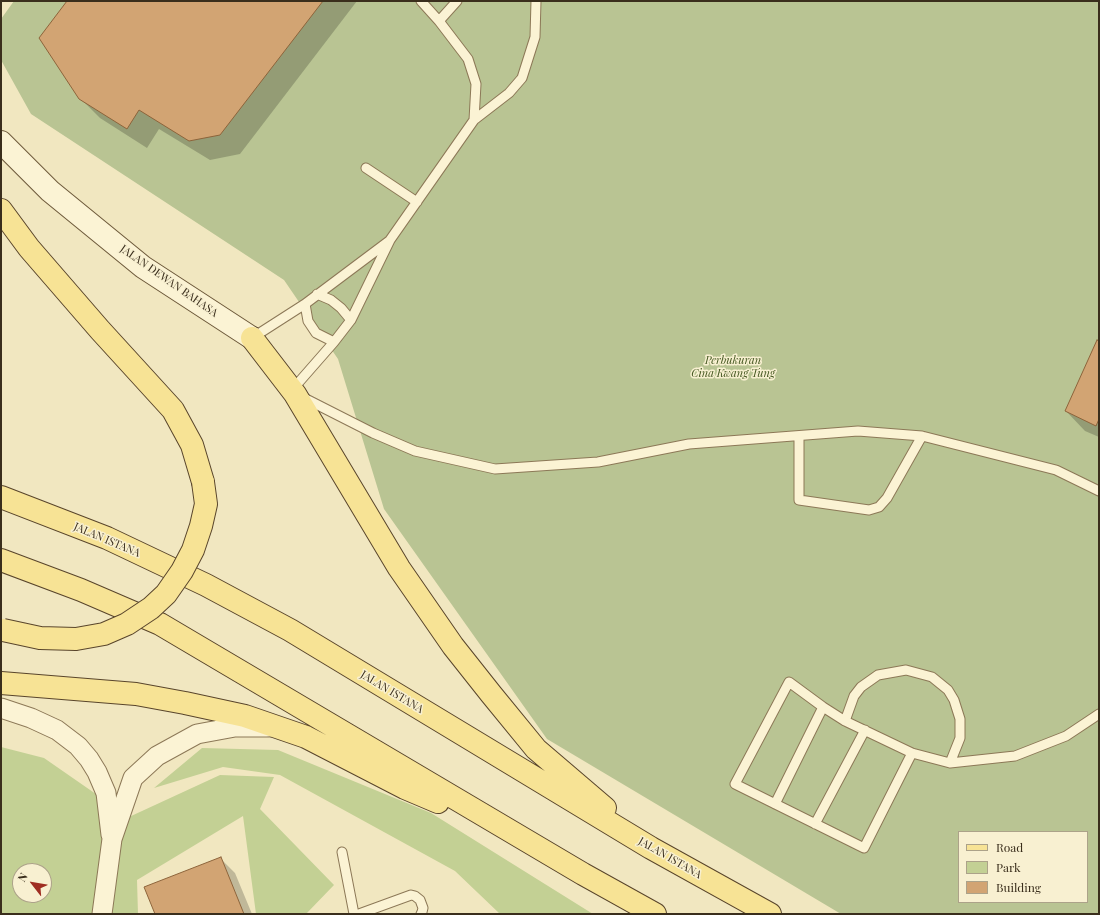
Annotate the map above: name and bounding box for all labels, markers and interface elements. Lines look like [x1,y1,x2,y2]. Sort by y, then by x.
street label: JALAN DEWAN BAHASA [117,242,221,320]
park label: Perbukuran Cina Kwang Tung [691,354,775,380]
street label: JALAN ISTANA [72,520,142,560]
street label: JALAN ISTANA [358,668,426,716]
legend [958,831,1088,903]
street label: JALAN ISTANA [636,834,704,882]
text: Road [996,839,1023,855]
text: Park [996,859,1021,875]
north arrow [12,863,52,903]
text: N [14,870,31,884]
text: Building [996,879,1041,895]

